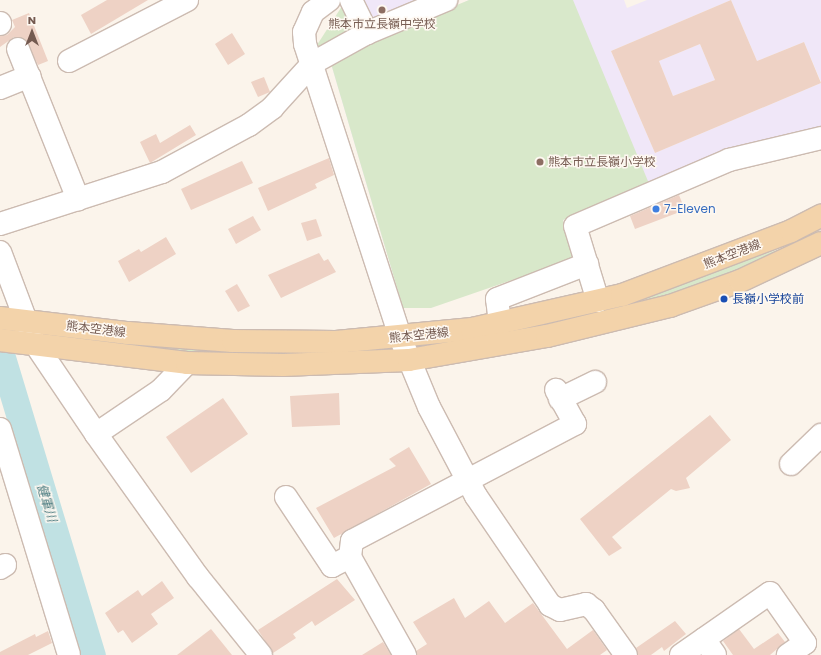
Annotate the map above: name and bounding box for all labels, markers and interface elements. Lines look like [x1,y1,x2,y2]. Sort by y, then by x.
marker: 熊本市立長嶺中学校 [377,5,387,15]
north arrow [12,12,52,52]
text: N [28,12,36,28]
place label: 熊本市立長嶺中学校 [328,17,436,31]
place label: 熊本市立長嶺小学校 [548,155,656,169]
marker: 熊本市立長嶺小学校 [535,157,545,167]
place label: 7-Eleven [664,202,716,216]
marker: 7-Eleven [651,204,661,214]
street label: 熊本空港線 [701,237,763,271]
place label: 長嶺小学校前 [732,292,804,306]
marker: 長嶺小学校前 [719,294,729,304]
street label: 熊本空港線 [65,318,127,340]
street label: 熊本空港線 [388,325,450,345]
water label: 健軍川 [33,482,59,524]

